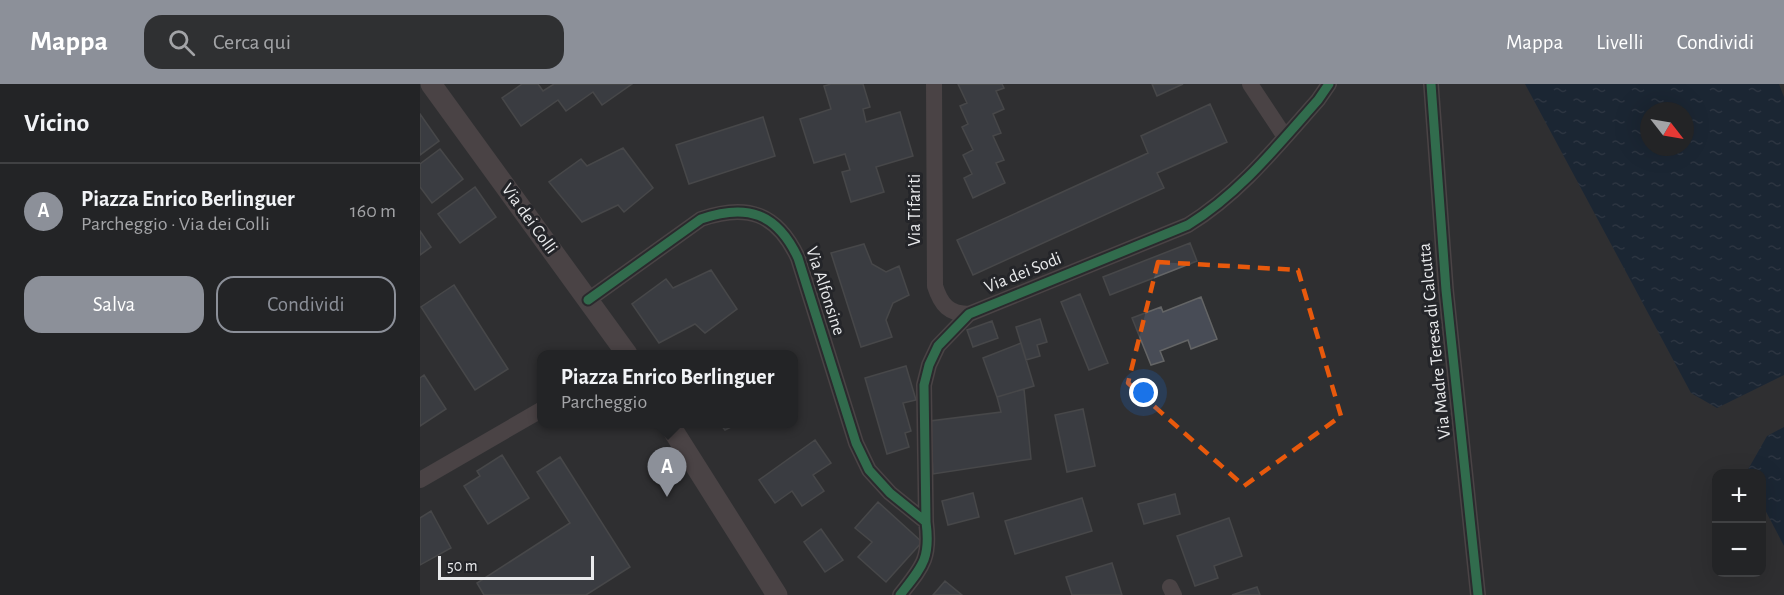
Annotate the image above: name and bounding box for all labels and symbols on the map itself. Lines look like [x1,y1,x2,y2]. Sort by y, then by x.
north arrow [1640,102,1694,156]
street label: Via Tifariti [906,174,924,246]
street label: Via dei Colli [498,181,560,257]
street label: Via Madre Teresa di Calcutta [1416,242,1454,440]
street label: Via Alfonsine [802,244,848,338]
street label: Via dei Sodi [982,249,1064,297]
your location [1129,378,1158,407]
pin: A [648,448,686,497]
scale bar [438,553,594,580]

